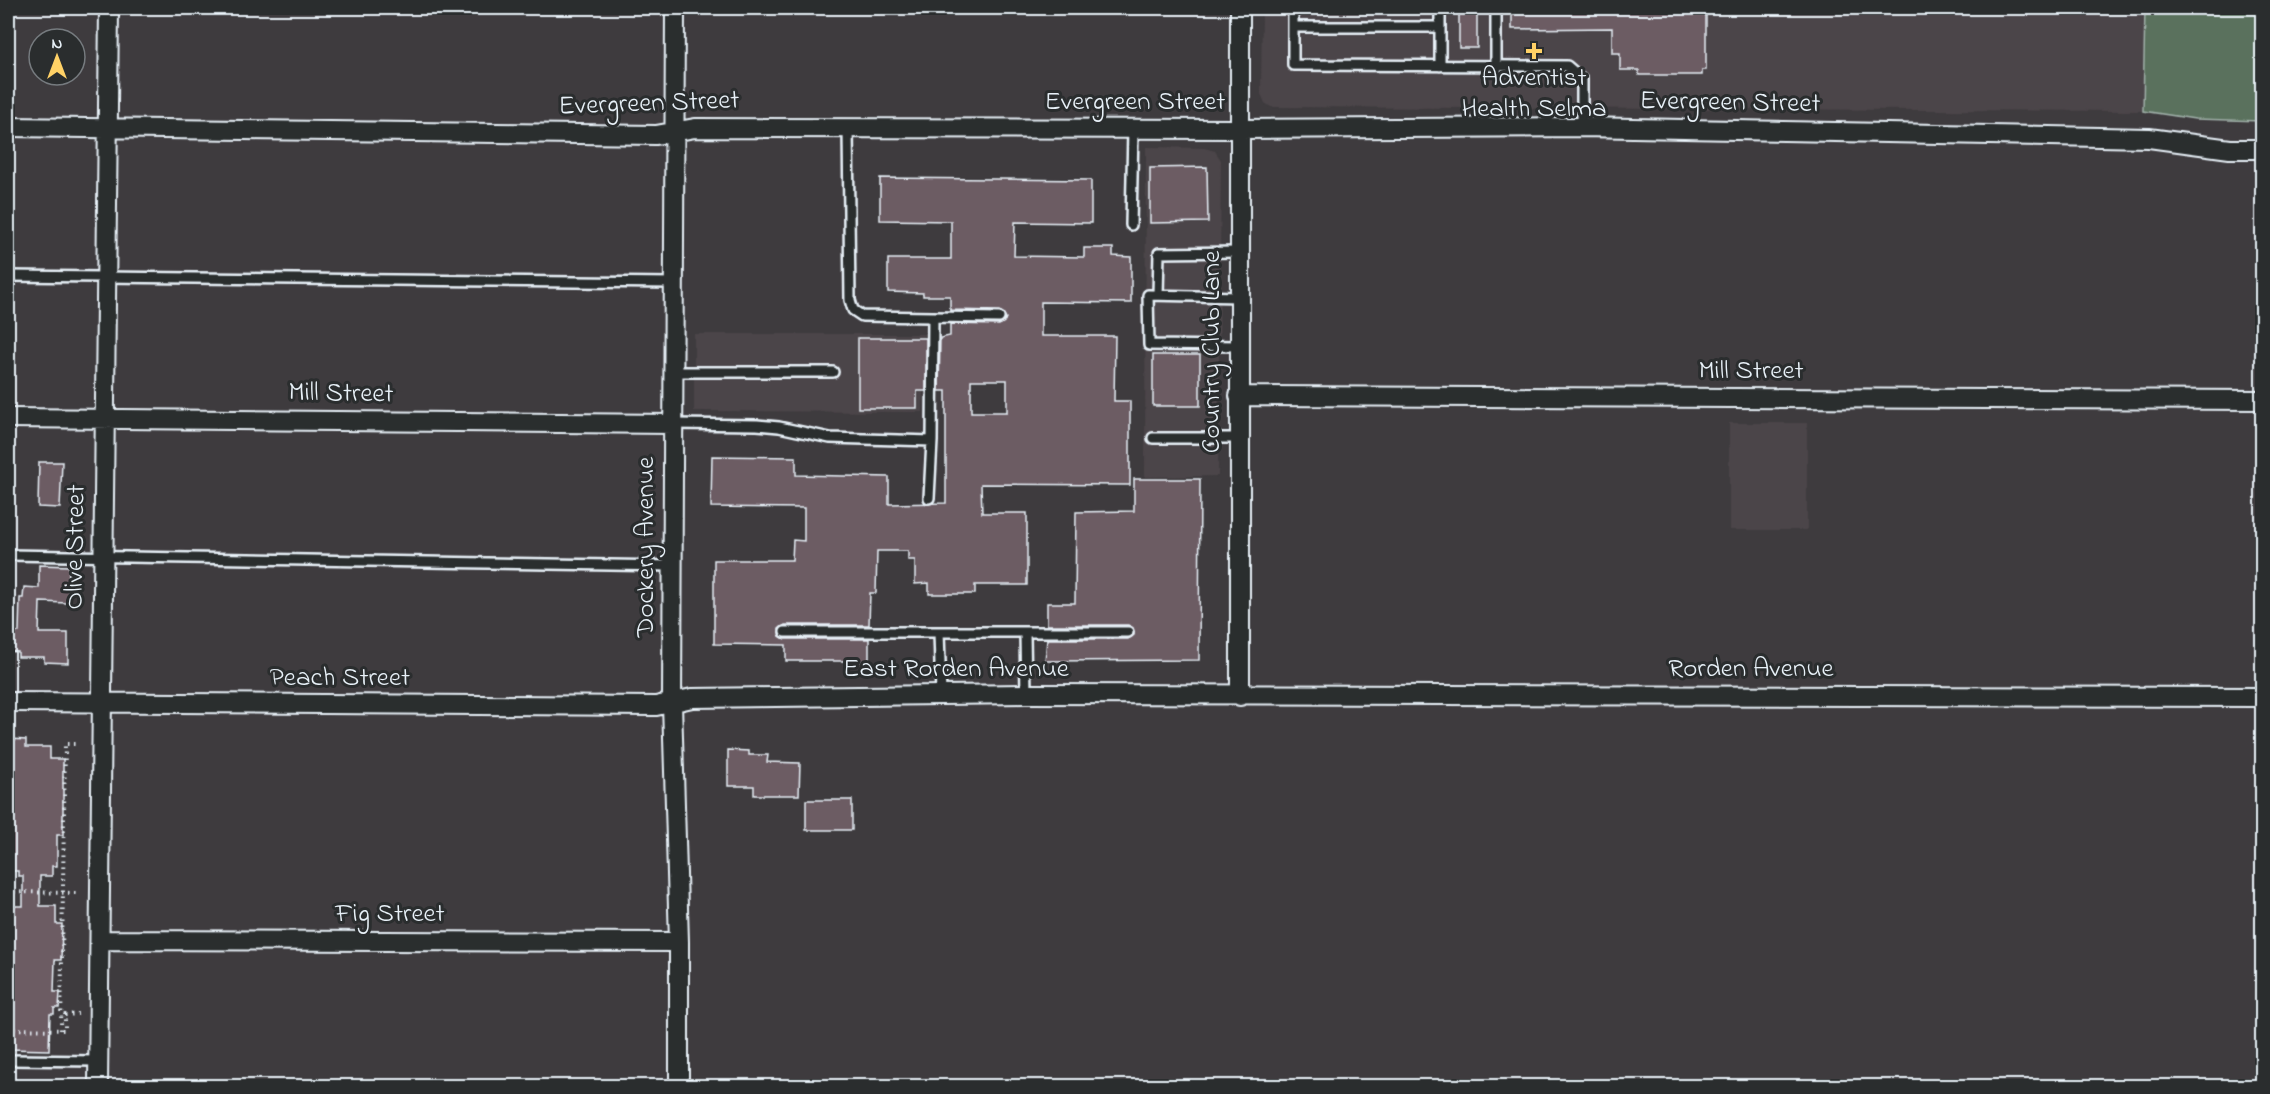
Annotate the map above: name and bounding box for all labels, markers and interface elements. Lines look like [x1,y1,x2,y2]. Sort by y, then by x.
north arrow [27,27,87,87]
text: N [52,32,63,56]
marker: Adventist Health Selma [1525,42,1543,60]
place label: Adventist Health Selma [1461,59,1607,129]
street label: Evergreen Street [558,81,740,127]
street label: Evergreen Street [1639,82,1821,124]
street label: Evergreen Street [1045,83,1225,122]
street label: Country Club Lane [1193,250,1232,453]
street label: Mill Street [1698,352,1804,391]
street label: Mill Street [288,374,394,414]
street label: Dockery Avenue [627,456,666,638]
street label: Olive Street [55,484,97,610]
street label: East Rorden Avenue [843,650,1070,689]
street label: Rorden Avenue [1668,650,1835,689]
street label: Peach Street [270,659,410,698]
street label: Fig Street [334,895,445,934]

